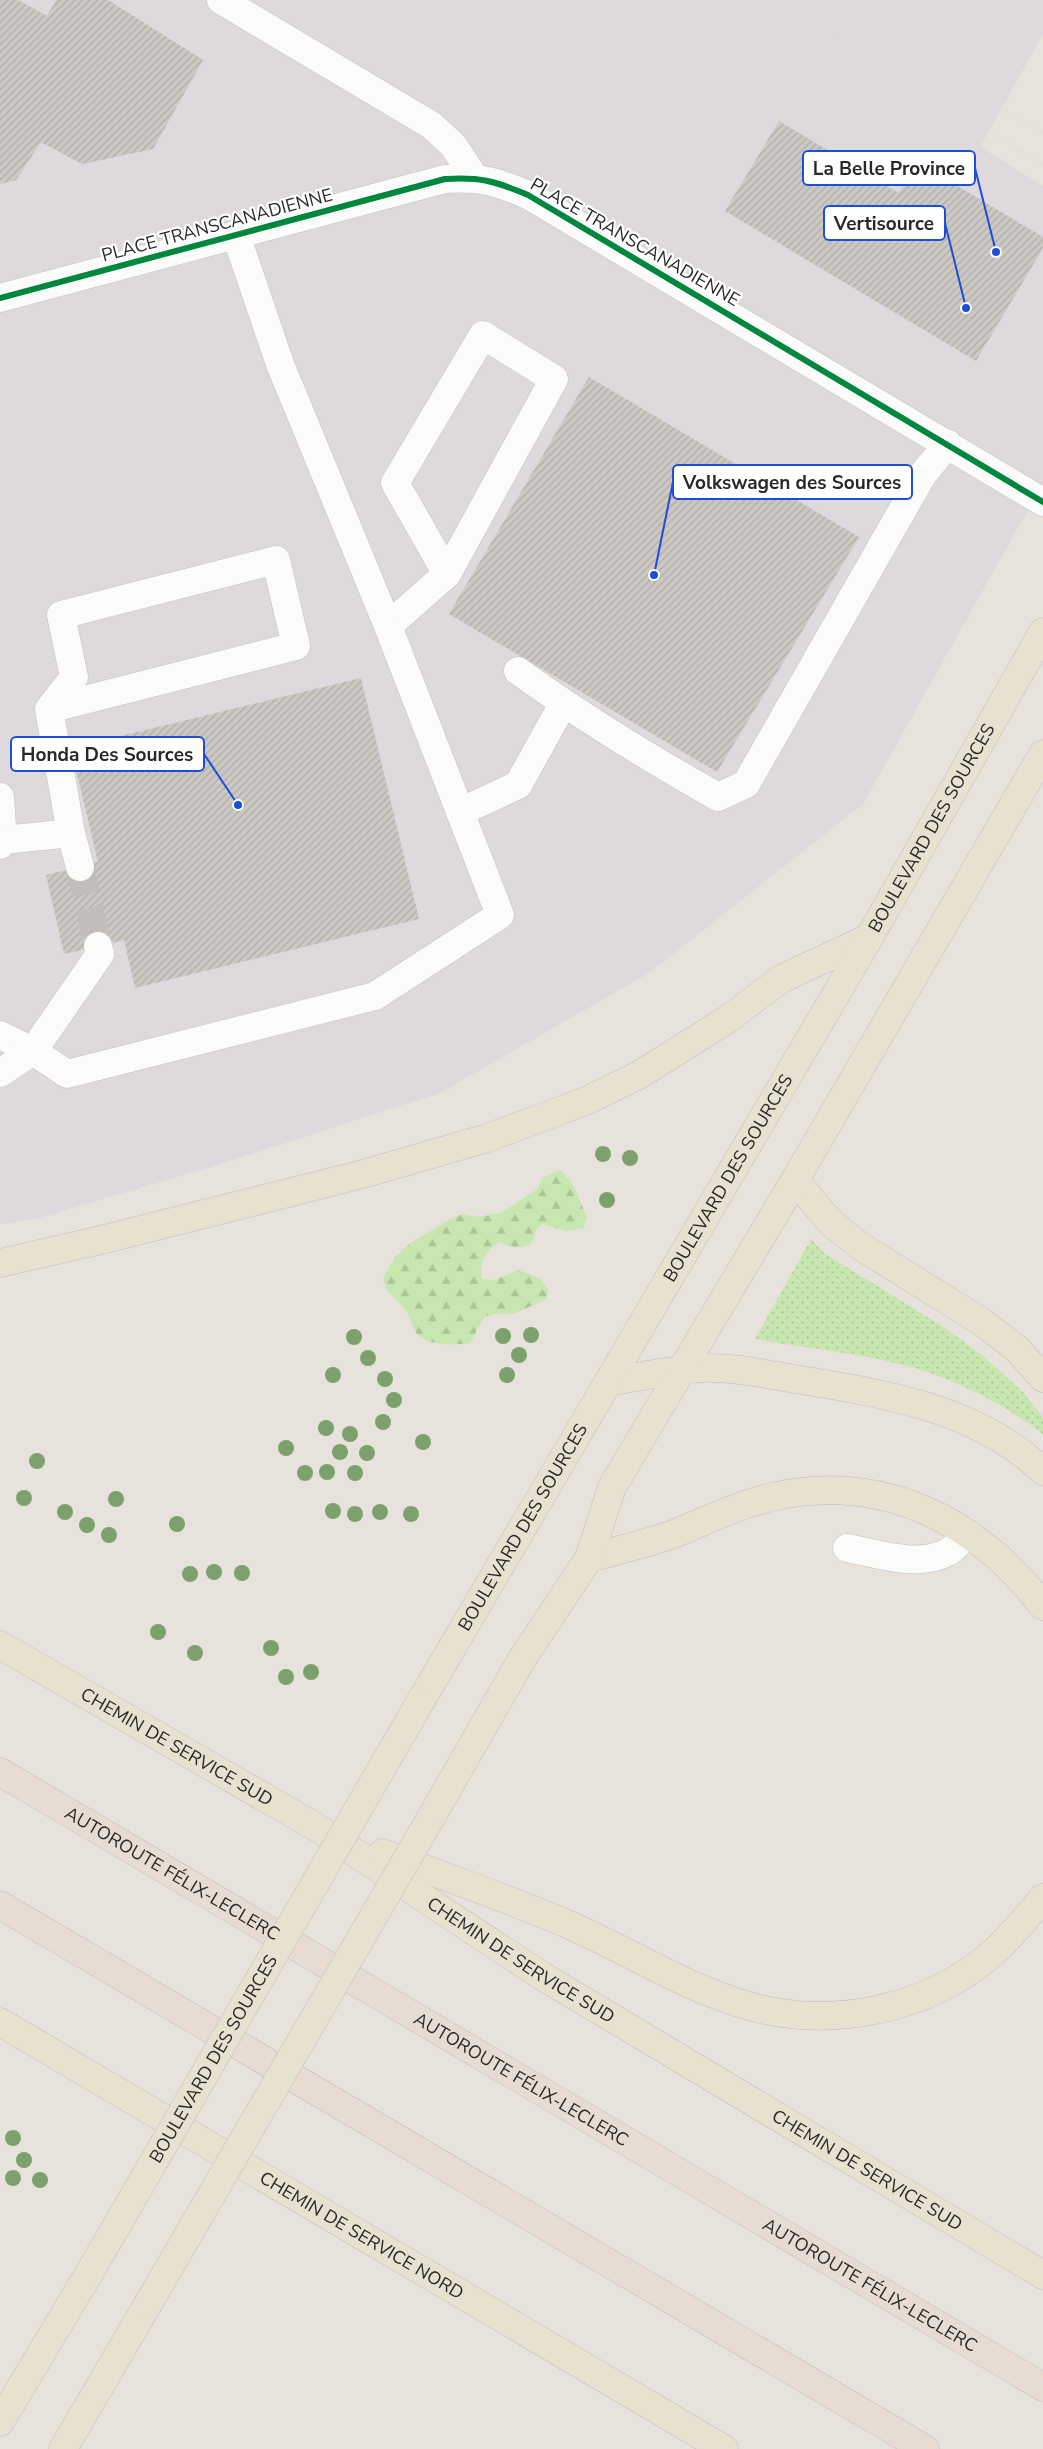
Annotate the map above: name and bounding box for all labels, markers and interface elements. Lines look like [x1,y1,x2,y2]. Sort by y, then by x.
callout: La Belle Province [803,151,975,185]
text: La Belle Province [813,156,965,182]
street label: PLACE TRANSCANADIENNE [526,172,744,312]
street label: PLACE TRANSCANADIENNE [99,183,335,267]
callout: Vertisource [824,206,945,240]
text: Vertisource [833,211,934,237]
callout: Volkswagen des Sources [673,465,912,499]
text: Volkswagen des Sources [682,470,901,496]
street label: BOULEVARD DES SOURCES [863,719,1001,937]
callout: Honda Des Sources [11,737,204,771]
text: Honda Des Sources [21,742,193,768]
street label: BOULEVARD DES SOURCES [658,1070,798,1286]
street label: BOULEVARD DES SOURCES [453,1419,593,1635]
street label: CHEMIN DE SERVICE SUD [76,1682,277,1812]
street label: AUTOROUTE FÉLIX-LECLERC [61,1801,284,1946]
street label: CHEMIN DE SERVICE SUD [422,1891,619,2029]
street label: BOULEVARD DES SOURCES [144,1950,283,2167]
street label: AUTOROUTE FÉLIX-LECLERC [409,2007,633,2152]
street label: CHEMIN DE SERVICE SUD [767,2104,967,2236]
street label: CHEMIN DE SERVICE NORD [255,2166,468,2305]
street label: AUTOROUTE FÉLIX-LECLERC [758,2212,982,2358]

